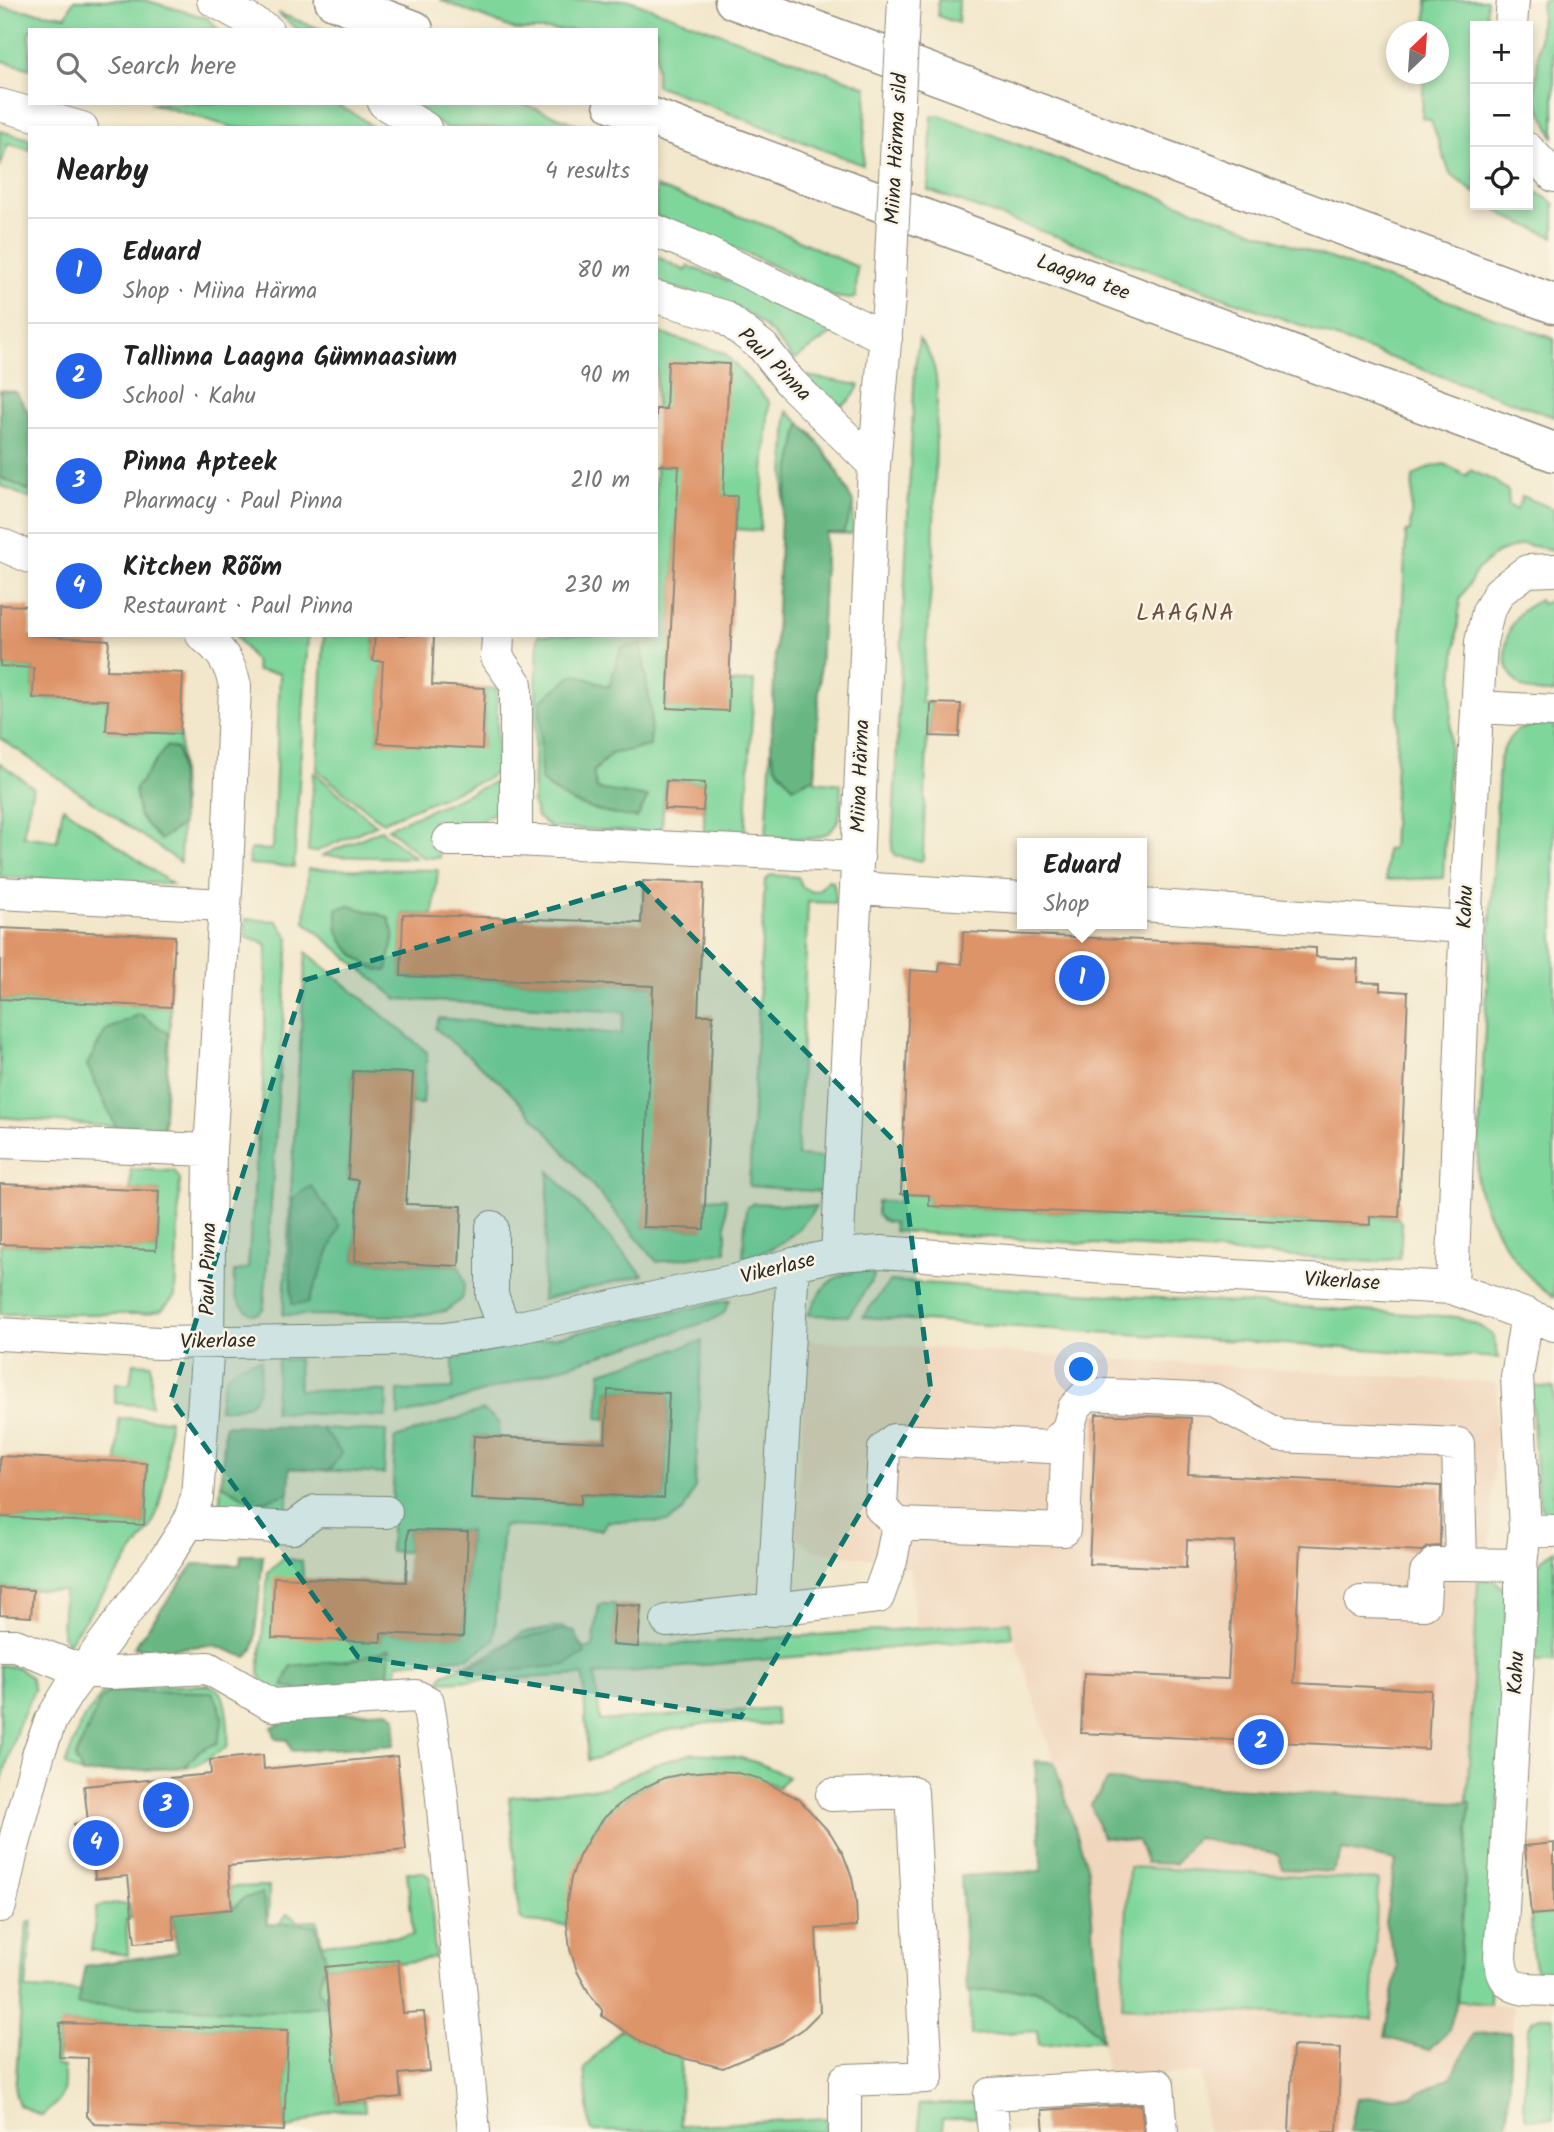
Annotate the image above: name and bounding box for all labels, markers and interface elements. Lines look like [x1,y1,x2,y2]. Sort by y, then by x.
north arrow [1386,21,1449,84]
map controls [1470,21,1533,210]
button: + [1470,21,1533,84]
search box [28,28,658,105]
text: Search here [108,46,236,88]
icon: search [52,48,90,86]
street label: Miina Härma sild [877,72,917,226]
button: − [1470,84,1533,147]
button: locate [1470,147,1533,210]
text: Nearby [56,148,148,196]
text: 4 results [545,154,630,190]
text: Eduard [123,232,201,274]
street label: Laagna tee [1031,246,1135,310]
text: 1 [76,253,82,289]
text: 80 m [577,253,630,289]
text: Shop · Miina Härma [123,274,317,310]
street label: Paul Pinna [729,320,819,410]
text: Tallinna Laagna Gümnaasium [123,337,457,379]
text: 2 [72,358,86,394]
text: 90 m [580,358,630,394]
text: School · Kahu [123,379,256,415]
text: Pinna Apteek [123,442,276,484]
text: 3 [73,463,85,499]
text: 210 m [570,463,630,499]
text: Pharmacy · Paul Pinna [123,484,343,520]
text: Kitchen Rõõm [123,547,282,589]
text: 4 [73,568,85,604]
text: 230 m [564,568,630,604]
text: Restaurant · Paul Pinna [123,589,353,625]
district label: LAAGNA [1136,594,1236,633]
street label: Miina Härma [843,719,879,833]
popup [1017,838,1147,929]
text: Eduard [1043,845,1121,887]
street label: Kahu [1449,885,1483,929]
text: Shop [1043,887,1089,923]
pin: 1 [1059,952,1105,1004]
street label: Paul Pinna [192,1222,226,1316]
street label: Vikerlase [737,1244,819,1294]
street label: Vikerlase [1303,1264,1381,1300]
street label: Vikerlase [180,1325,257,1359]
your location [1064,1352,1098,1386]
street label: Kahu [1499,1650,1535,1696]
pin: 2 [1238,1716,1284,1768]
pin: 3 [143,1779,189,1831]
pin: 4 [73,1817,119,1869]

